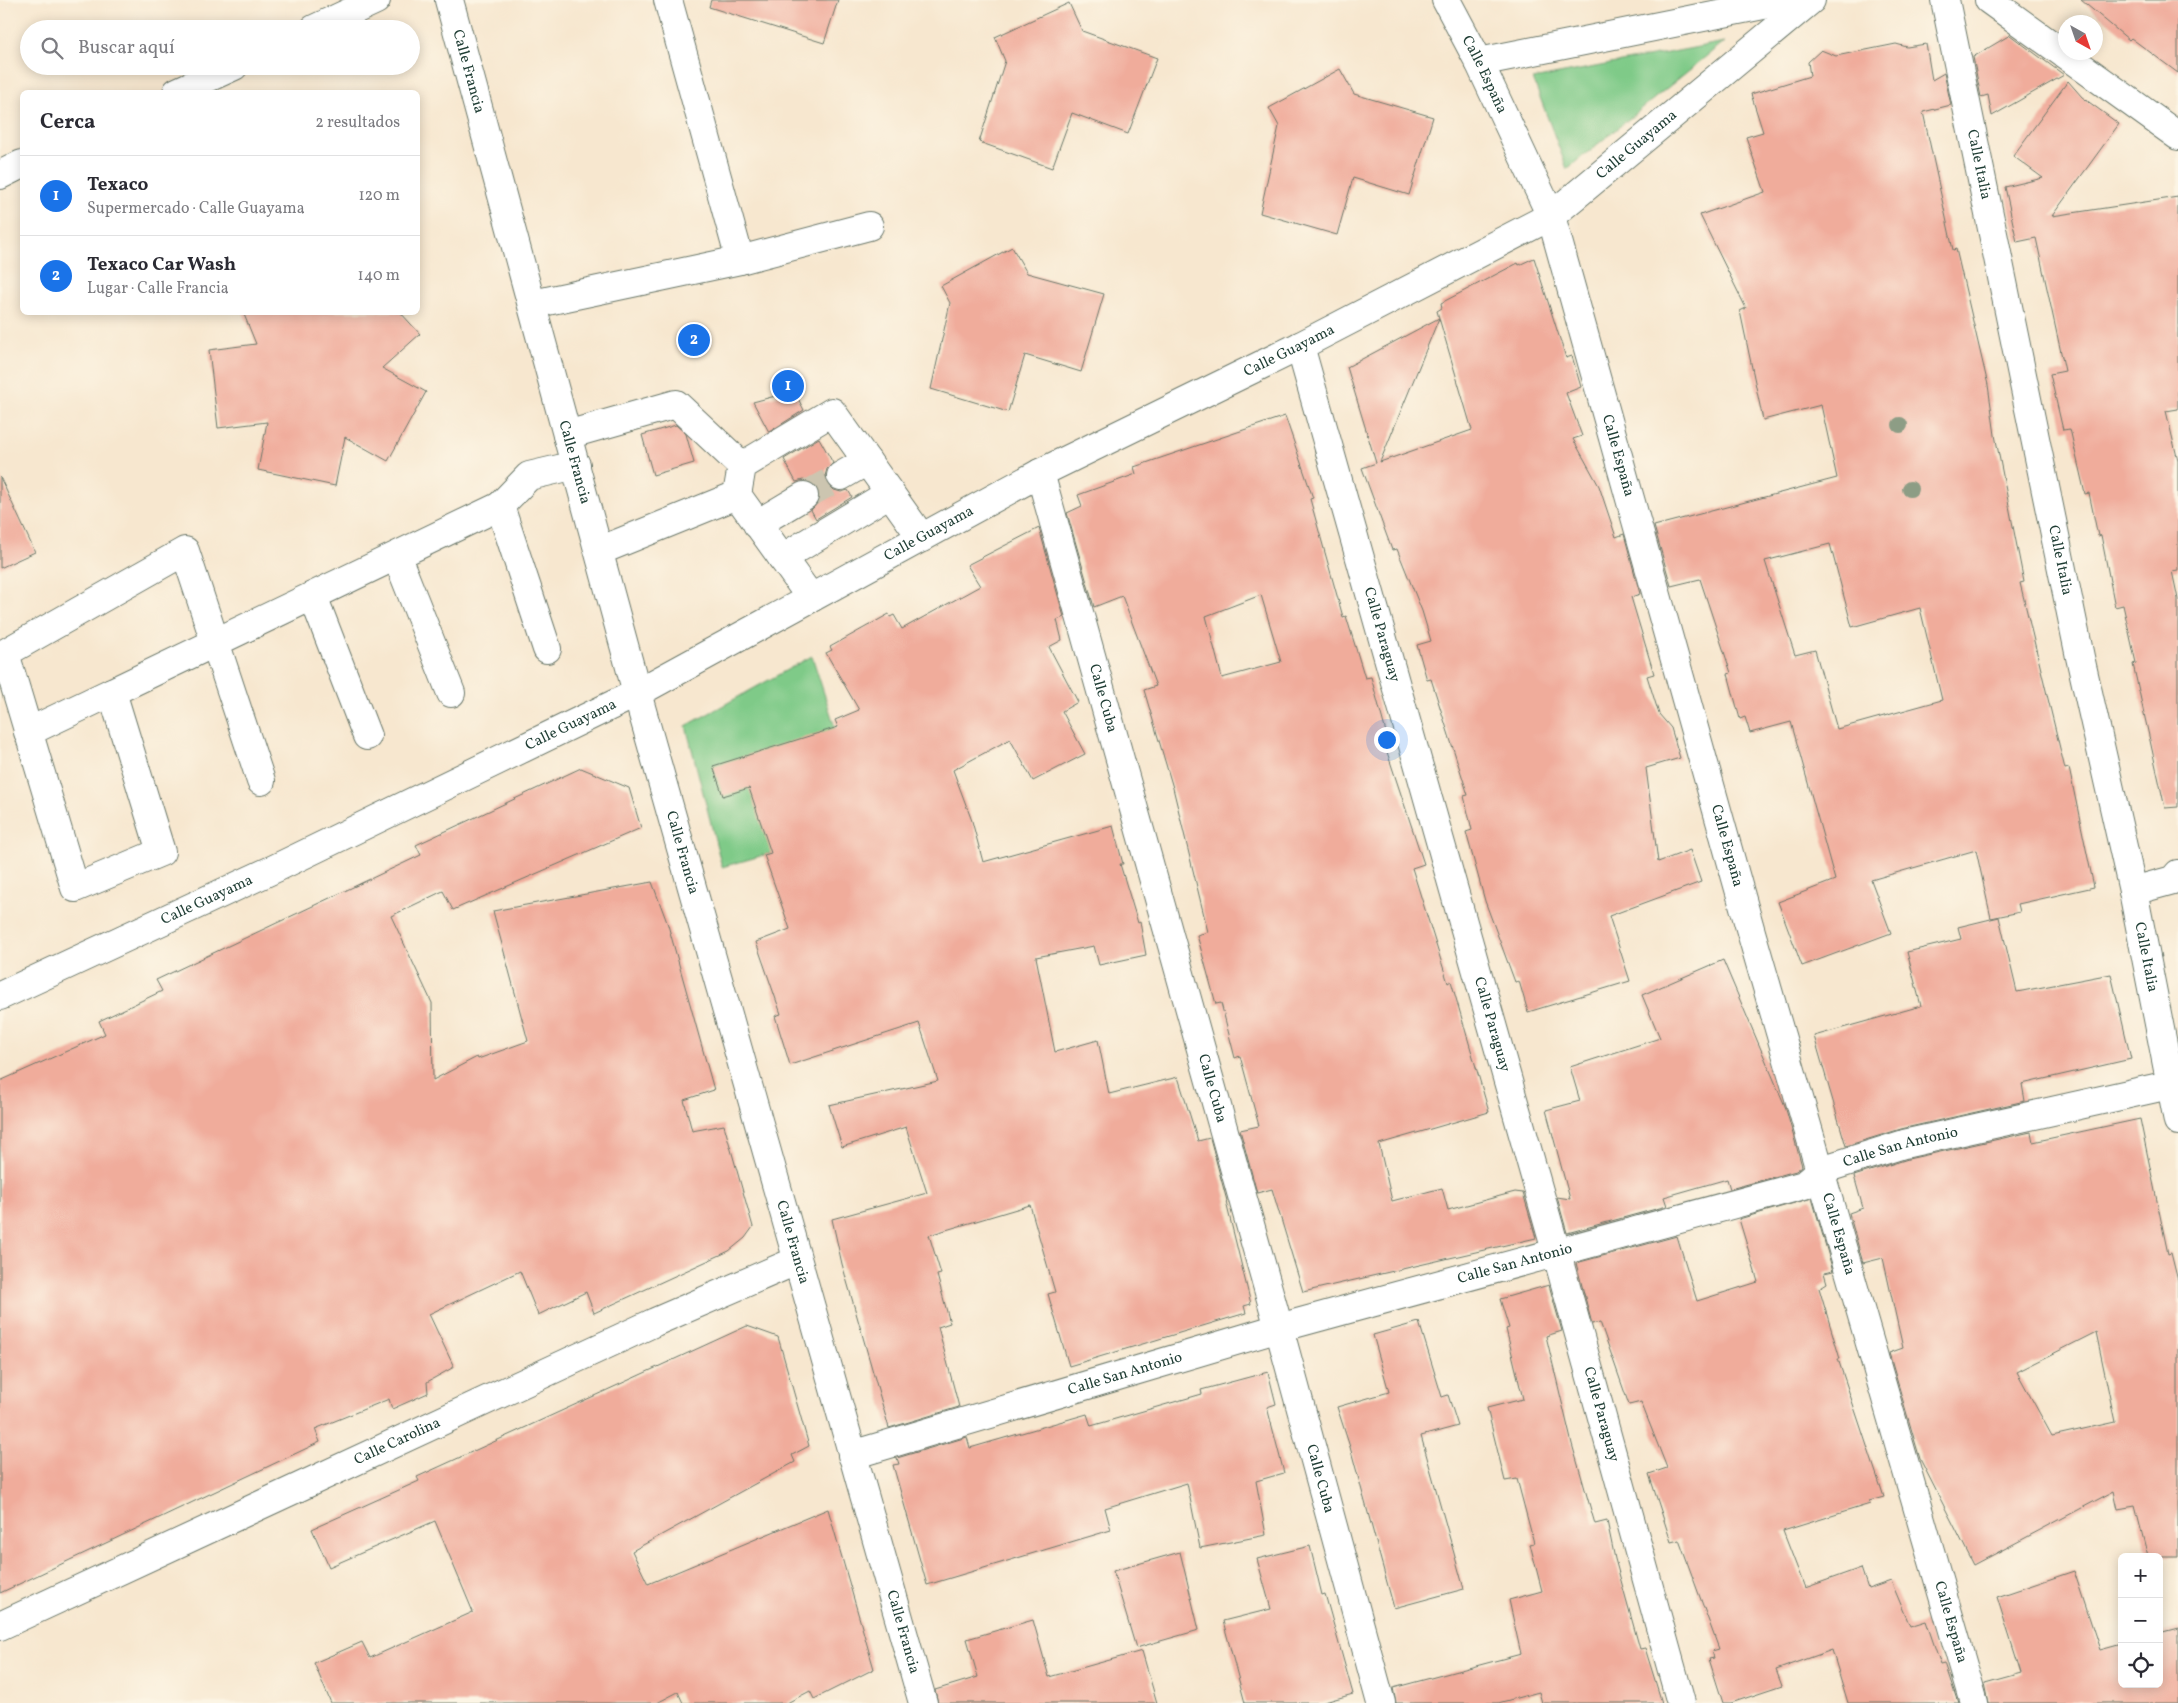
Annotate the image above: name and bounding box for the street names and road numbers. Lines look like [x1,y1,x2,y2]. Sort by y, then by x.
street label: Calle Francia [447,27,490,116]
street label: Calle España [1456,32,1512,117]
street label: Calle Guayama [1592,105,1682,185]
street label: Calle Italia [1961,128,1996,201]
street label: Calle Guayama [1240,319,1338,382]
street label: Calle España [1596,412,1639,499]
street label: Calle Francia [553,418,596,506]
street label: Calle Guayama [880,501,978,567]
street label: Calle Italia [2043,523,2078,597]
street label: Calle Paraguay [1358,585,1405,685]
street label: Calle Cuba [1083,662,1123,735]
street label: Calle Guayama [522,694,620,756]
street label: Calle España [1705,802,1748,889]
street label: Calle Francia [660,809,704,897]
street label: Calle Guayama [157,870,256,930]
street label: Calle Italia [2129,920,2163,994]
street label: Calle Paraguay [1468,975,1515,1074]
street label: Calle Cuba [1192,1052,1232,1125]
street label: Calle San Antonio [1840,1122,1960,1173]
street label: Calle España [1817,1191,1860,1277]
street label: Calle Francia [771,1198,814,1287]
street label: Calle San Antonio [1455,1238,1575,1289]
street label: Calle San Antonio [1065,1347,1185,1401]
street label: Calle Paraguay [1578,1364,1624,1464]
street label: Calle Carolina [351,1412,444,1471]
street label: Calle Cuba [1301,1442,1339,1515]
street label: Calle España [1929,1579,1972,1666]
street label: Calle Francia [881,1588,925,1676]

